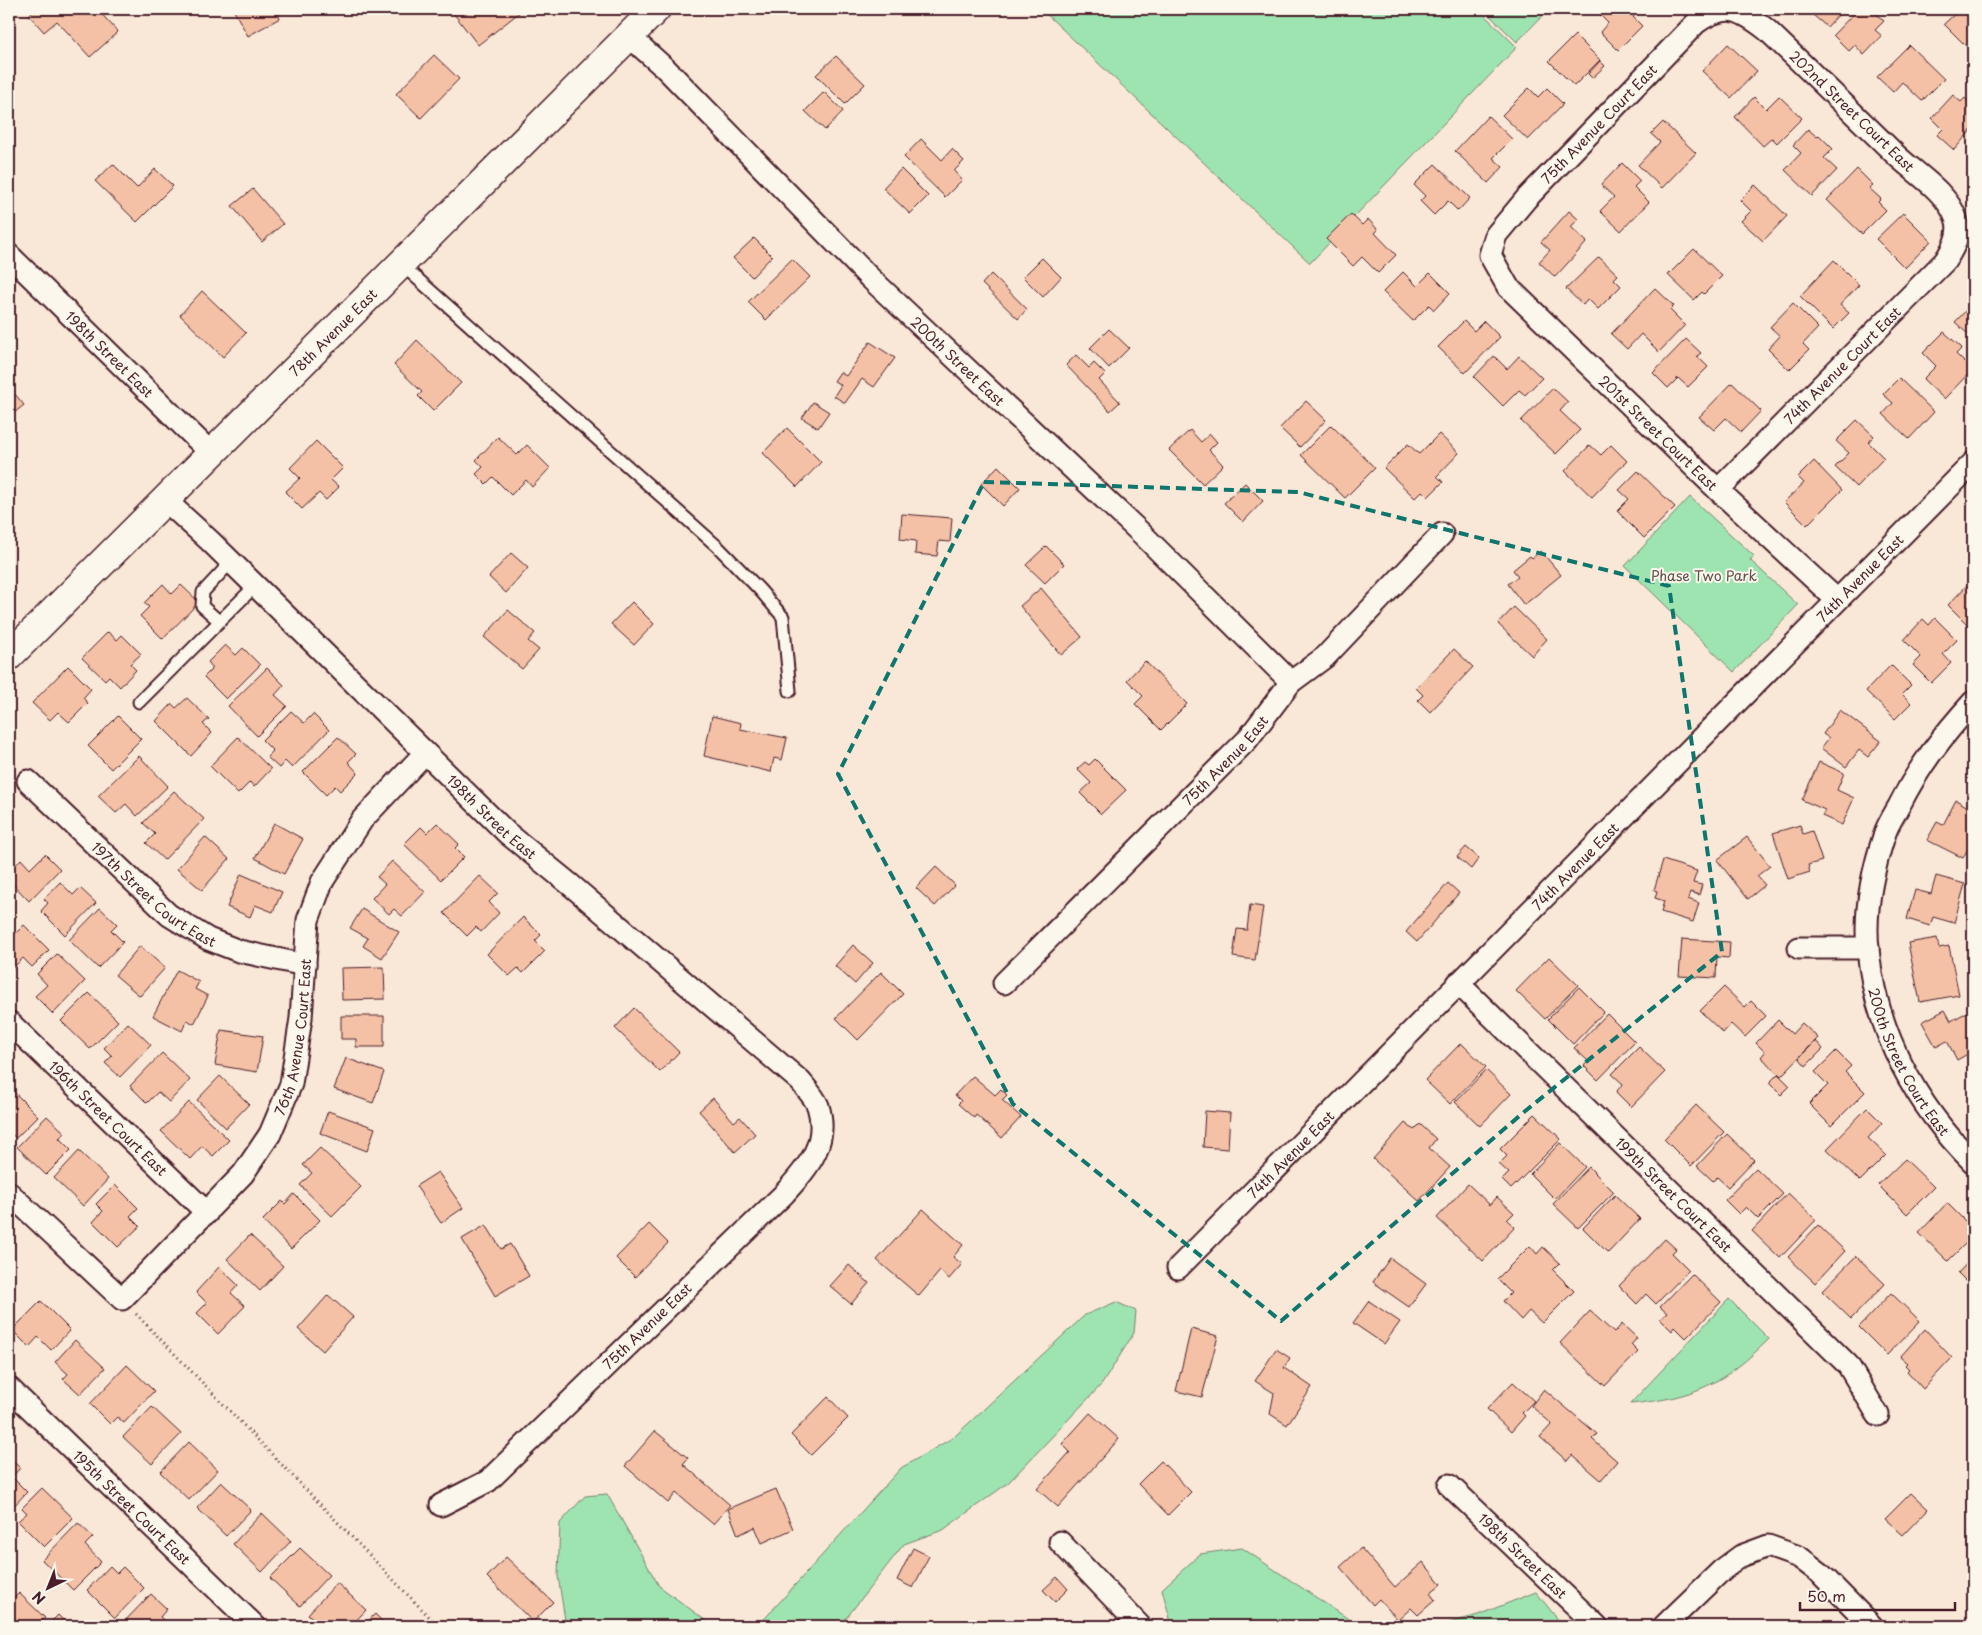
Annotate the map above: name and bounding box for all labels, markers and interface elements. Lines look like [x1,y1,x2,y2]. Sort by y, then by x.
street label: 202nd Street Court East [1785,46,1919,177]
street label: 75th Avenue Court East [1536,59,1662,188]
street label: 78th Avenue East [284,283,382,381]
street label: 74th Avenue Court East [1779,301,1905,429]
street label: 198th Street East [61,306,159,402]
street label: 200th Street East [906,311,1010,411]
street label: 201st Street Court East [1594,370,1723,495]
street label: 74th Avenue East [1811,529,1908,626]
park label: Phase Two Park [1651,565,1758,586]
street label: 75th Avenue East [1177,710,1273,810]
street label: 198th Street East [442,769,542,864]
street label: 74th Avenue East [1527,817,1623,915]
street label: 197th Street Court East [87,837,220,952]
street label: 76th Avenue Court East [269,958,316,1119]
street label: 200th Street Court East [1864,986,1955,1140]
street label: 196th Street Court East [44,1055,173,1180]
street label: 74th Avenue East [1242,1105,1339,1203]
street label: 199th Street Court East [1610,1132,1737,1257]
street label: 75th Avenue East [598,1278,697,1374]
street label: 195th Street Court East [68,1445,196,1569]
street label: 198th Street East [1474,1508,1573,1603]
north arrow [22,1562,72,1612]
scale bar [1800,1580,1954,1612]
text: 50 m [1807,1584,1846,1607]
text: N [28,1586,50,1609]

